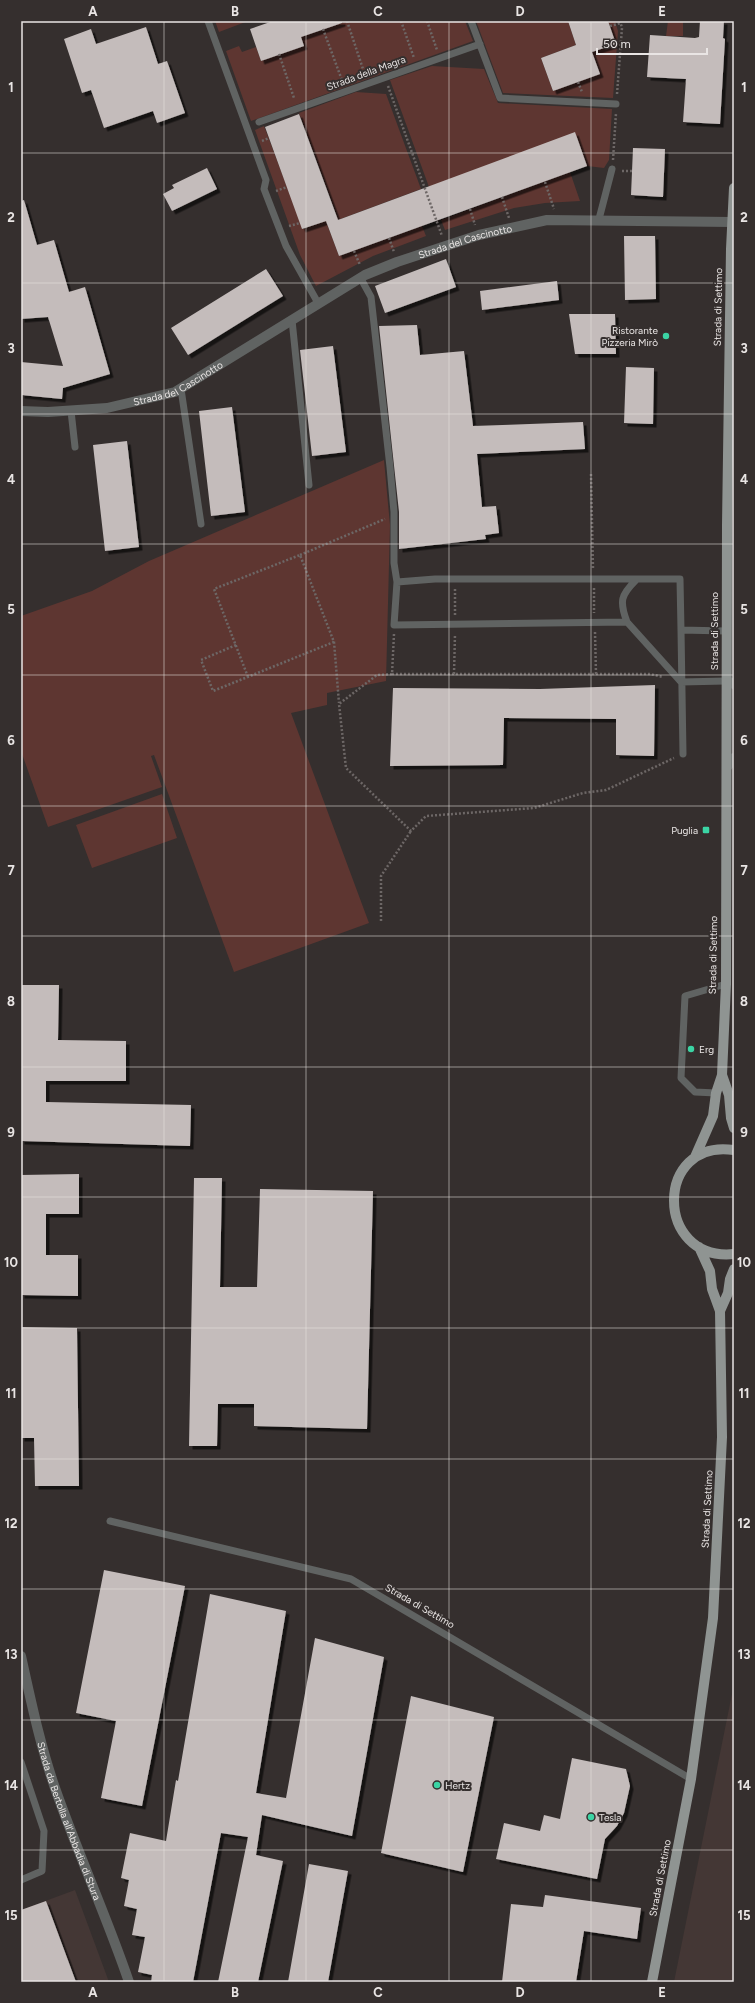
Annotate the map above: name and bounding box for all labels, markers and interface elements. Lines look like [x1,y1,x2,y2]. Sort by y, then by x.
text: A [88,4,98,19]
text: B [231,4,239,19]
text: C [373,4,383,19]
text: D [515,4,525,19]
text: E [658,4,666,19]
scale bar [597,30,707,56]
text: 50 m [603,37,631,51]
street label: Strada della Magra [325,53,407,93]
text: 1 [8,80,14,95]
text: 1 [741,80,747,95]
text: 2 [7,210,15,225]
text: 2 [740,210,748,225]
street label: Strada del Cascinotto [416,221,513,261]
street label: Strada di Settimo [711,268,725,346]
place label: Ristorante Pizzeria Mirò [601,324,659,349]
marker: Ristorante Pizzeria Mirò [661,331,671,341]
text: 3 [7,341,15,356]
text: 3 [740,341,748,356]
street label: Strada del Cascinotto [132,358,225,408]
text: 4 [7,472,15,487]
text: 4 [740,472,748,487]
street label: Strada di Settimo [708,592,721,670]
text: 5 [7,602,15,617]
text: 5 [740,602,748,617]
text: 6 [7,733,15,748]
text: 6 [740,733,748,748]
place label: Puglia [671,824,698,837]
marker: Puglia [701,825,711,835]
text: 7 [7,863,15,878]
text: 7 [740,863,748,878]
street label: Strada di Settimo [706,916,720,994]
text: 8 [7,994,15,1009]
text: 8 [740,994,748,1009]
place label: Erg [699,1043,714,1056]
marker: Erg [686,1044,696,1054]
text: 9 [7,1125,15,1140]
text: 9 [740,1125,748,1140]
text: 10 [4,1255,18,1270]
text: 10 [737,1255,751,1270]
text: 11 [6,1386,16,1401]
text: 11 [739,1386,749,1401]
street label: Strada di Settimo [698,1469,716,1548]
text: 12 [4,1516,18,1531]
text: 12 [737,1516,751,1531]
street label: Strada di Settimo [383,1581,457,1631]
text: 13 [5,1647,17,1662]
text: 13 [738,1647,750,1662]
street label: Strada da Bertolla all'Abbadia di Stura [35,1740,104,1902]
text: 14 [4,1778,18,1793]
text: 14 [737,1778,751,1793]
place label: Hertz [445,1779,470,1792]
marker: Hertz [432,1780,442,1790]
place label: Tesla [599,1811,621,1824]
marker: Tesla [586,1812,596,1822]
street label: Strada di Settimo [646,1838,674,1918]
text: 15 [4,1908,18,1923]
text: 15 [737,1908,751,1923]
text: A [88,1985,98,2000]
text: B [231,1985,239,2000]
text: C [373,1985,383,2000]
text: D [515,1985,525,2000]
text: E [658,1985,666,2000]

